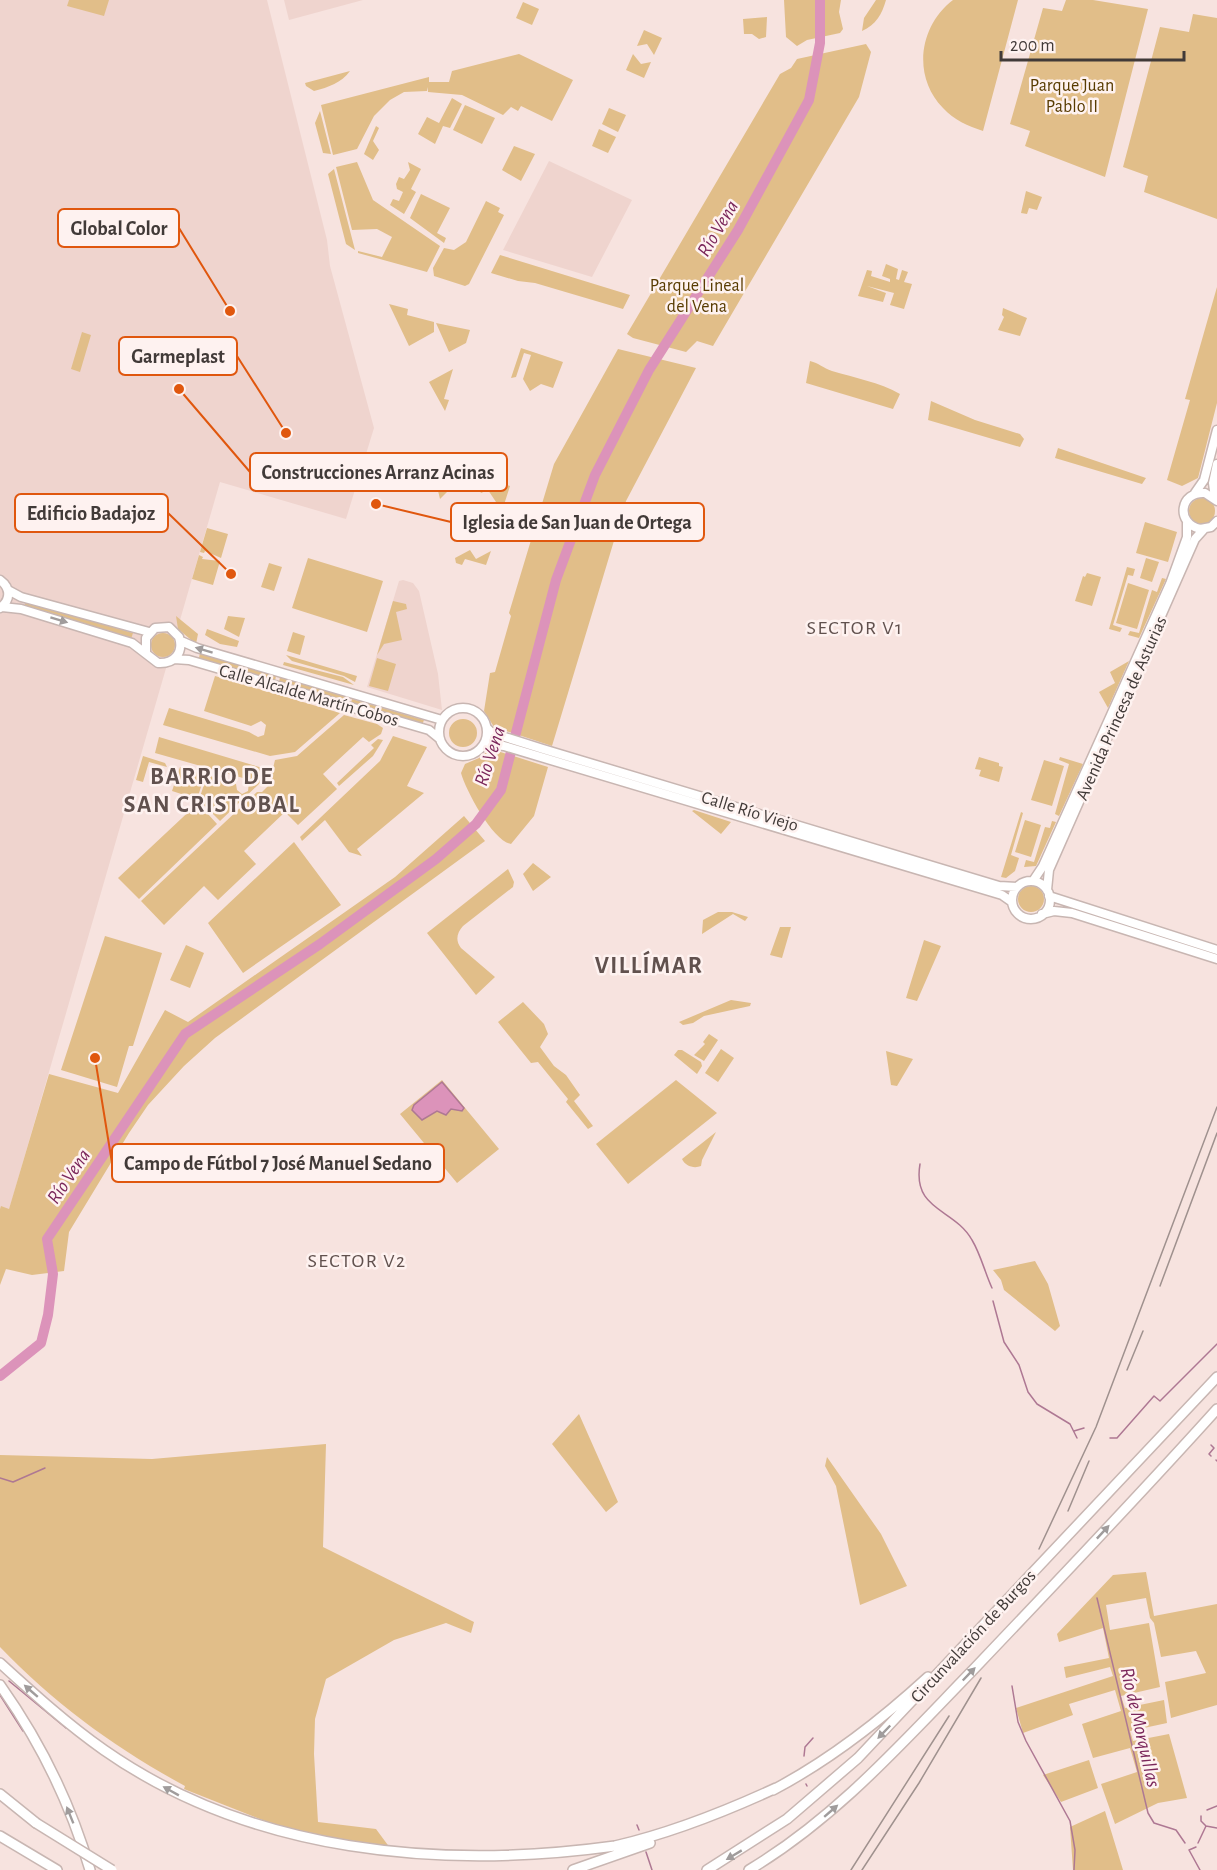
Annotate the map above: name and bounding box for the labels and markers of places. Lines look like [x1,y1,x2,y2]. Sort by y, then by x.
callout: Global Color [58,209,179,247]
callout: Garmeplast [119,337,237,375]
callout: Construcciones Arranz Acinas [250,453,507,491]
callout: Edificio Badajoz [15,494,168,532]
callout: Iglesia de San Juan de Ortega [451,503,704,541]
callout: Campo de Fútbol 7 José Manuel Sedano [112,1144,444,1182]

